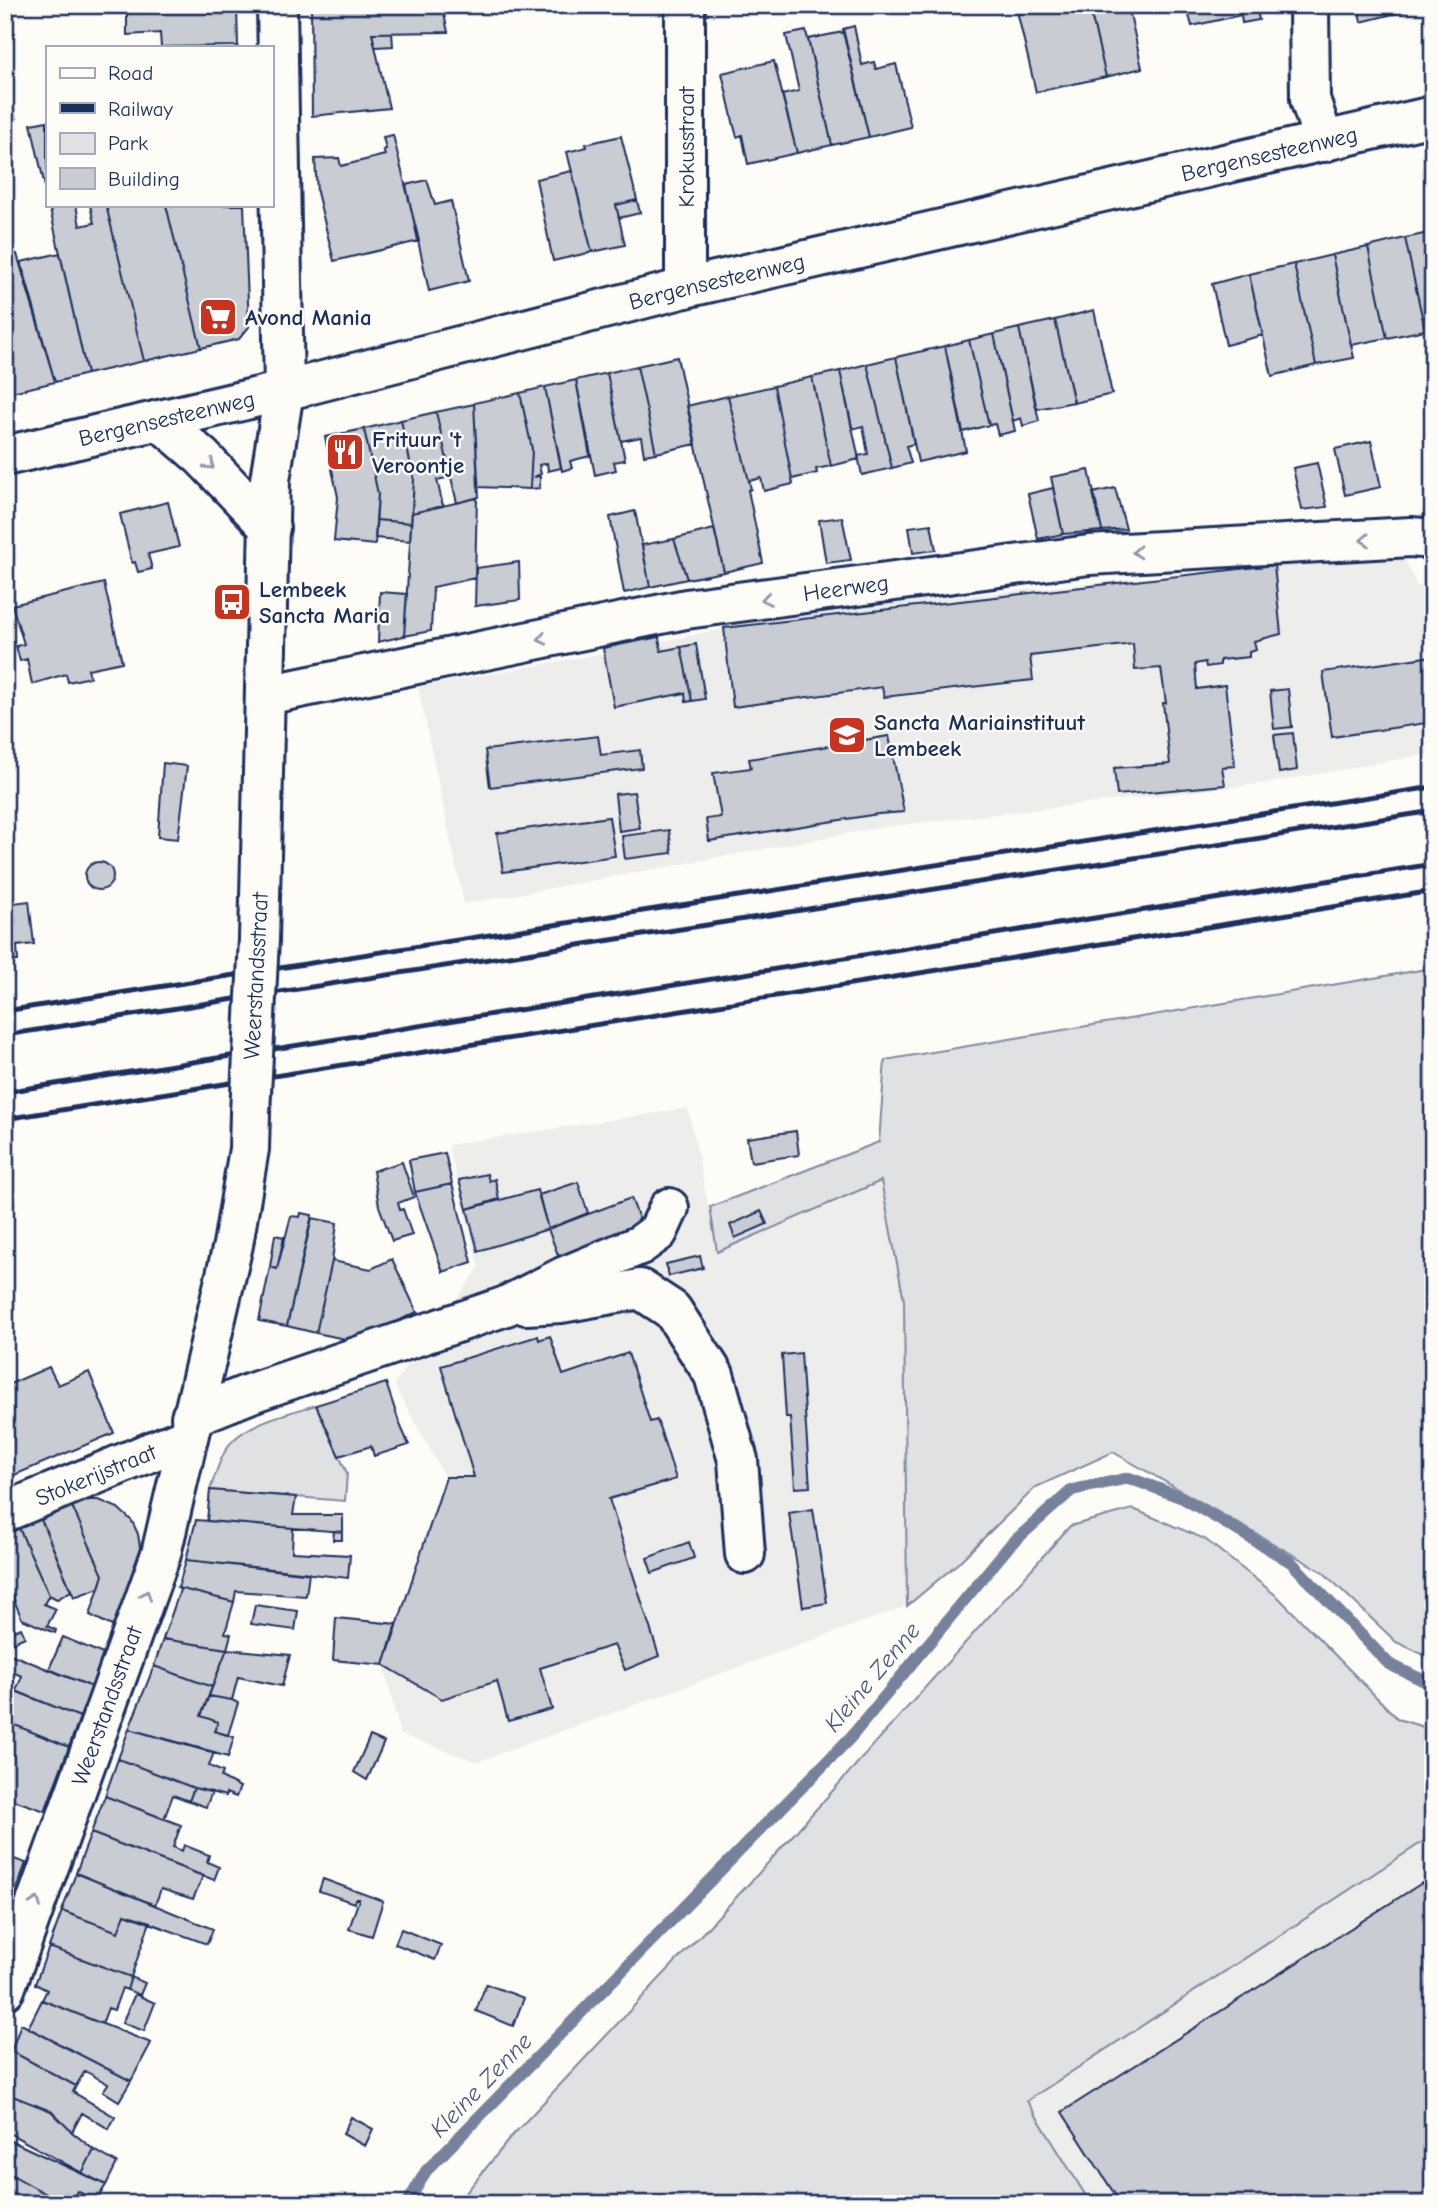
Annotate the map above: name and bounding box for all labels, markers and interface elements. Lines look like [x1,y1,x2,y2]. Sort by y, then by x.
legend [46,46,273,206]
text: Road [108,61,153,85]
street label: Krokusstraat [673,85,700,208]
text: Railway [108,97,173,121]
street label: Bergensesteenweg [1178,120,1360,187]
text: Park [108,131,148,155]
text: Building [108,167,180,191]
street label: Bergensesteenweg [626,247,807,315]
supermarket icon: Avond Mania [197,296,239,338]
place label: Avond Mania [245,304,372,331]
street label: Bergensesteenweg [76,385,257,452]
place label: Frituur 't Veroontje [372,426,464,479]
restaurant icon: Frituur 't Veroontje [324,431,366,473]
one-way arrow [202,456,215,469]
one-way arrow [1359,532,1370,547]
one-way arrow [1132,545,1143,560]
street label: Heerweg [801,568,890,607]
place label: Lembeek Sancta Maria [259,576,390,629]
bus stop icon: Lembeek Sancta Maria [211,581,253,623]
one-way arrow [760,591,772,606]
one-way arrow [536,630,548,645]
place label: Sancta Mariainstituut Lembeek [874,709,1086,762]
school or university icon: Sancta Mariainstituut Lembeek [826,714,868,756]
street label: Weerstandsstraat [238,890,274,1060]
street label: Stokerijstraat [31,1437,161,1512]
one-way arrow [138,1590,152,1602]
water label: Kleine Zenne [818,1617,926,1737]
street label: Weerstandsstraat [66,1621,148,1789]
one-way arrow [28,1896,42,1908]
water label: Kleine Zenne [424,2027,538,2143]

